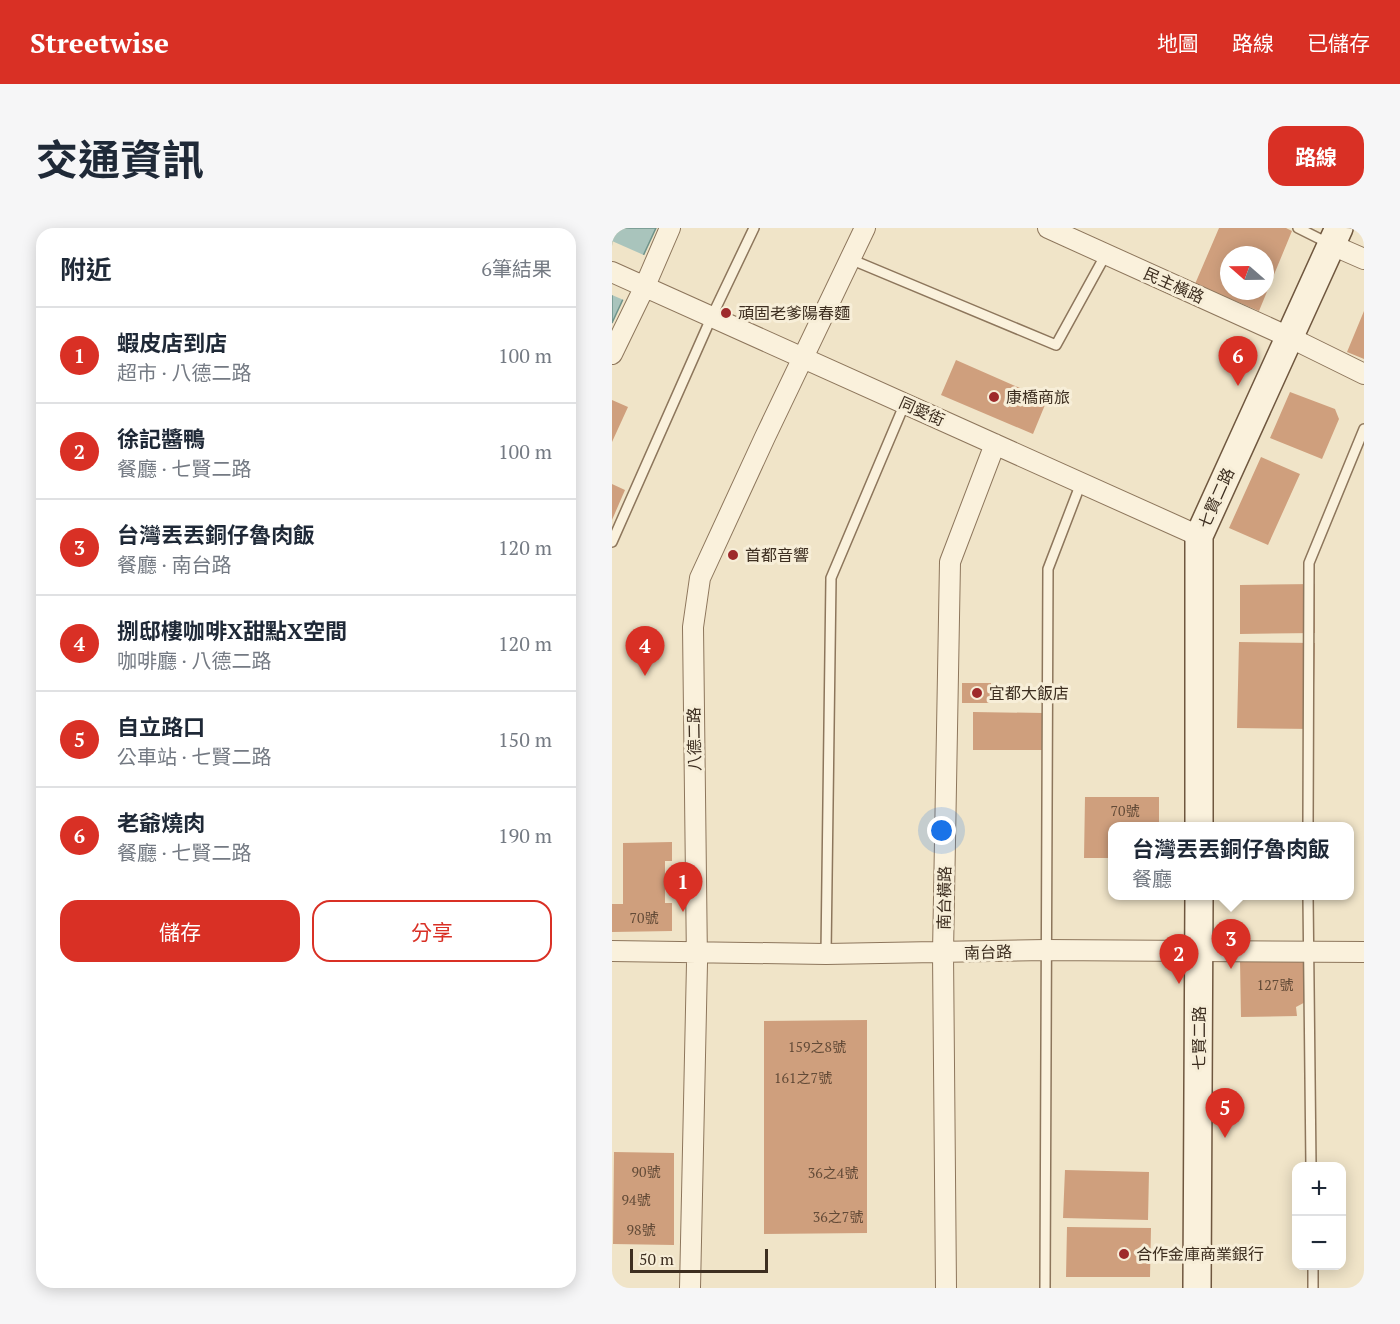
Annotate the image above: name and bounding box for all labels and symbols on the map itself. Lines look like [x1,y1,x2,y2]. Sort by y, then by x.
north arrow [1220,246,1274,300]
street label: 民主橫路 [1140,262,1208,308]
place label: 頑固老爹陽春麵 [738,302,850,324]
marker: 頑固老爹陽春麵 [719,306,733,320]
pin: 6 [1218,336,1258,386]
place label: 康橋商旅 [1006,386,1070,408]
marker: 康橋商旅 [987,390,1001,404]
street label: 同愛街 [896,391,948,431]
street label: 七賢二路 [1193,464,1239,532]
place label: 首都音響 [745,544,809,566]
marker: 首都音響 [726,548,740,562]
pin: 4 [626,626,664,676]
place label: 宜都大飯店 [989,682,1069,704]
marker: 宜都大飯店 [970,686,984,700]
street label: 八德二路 [682,707,706,771]
house number: 70號 [1111,801,1139,820]
your location [927,816,956,845]
pin: 1 [664,862,702,912]
street label: 南台橫路 [932,866,956,930]
house number: 70號 [630,908,658,927]
pin: 3 [1212,920,1250,969]
pin: 2 [1160,934,1198,984]
street label: 南台路 [964,940,1012,964]
house number: 127號 [1257,975,1293,994]
street label: 七賢二路 [1188,1006,1210,1070]
house number: 159之8號 [788,1037,846,1056]
house number: 161之7號 [774,1068,832,1087]
pin: 5 [1206,1088,1244,1138]
house number: 90號 [632,1162,660,1181]
house number: 36之4號 [808,1163,858,1182]
house number: 94號 [622,1190,650,1209]
house number: 36之7號 [813,1207,863,1226]
house number: 98號 [627,1220,655,1239]
place label: 合作金庫商業銀行 [1136,1243,1264,1265]
scale bar [630,1246,768,1274]
marker: 合作金庫商業銀行 [1117,1247,1131,1261]

